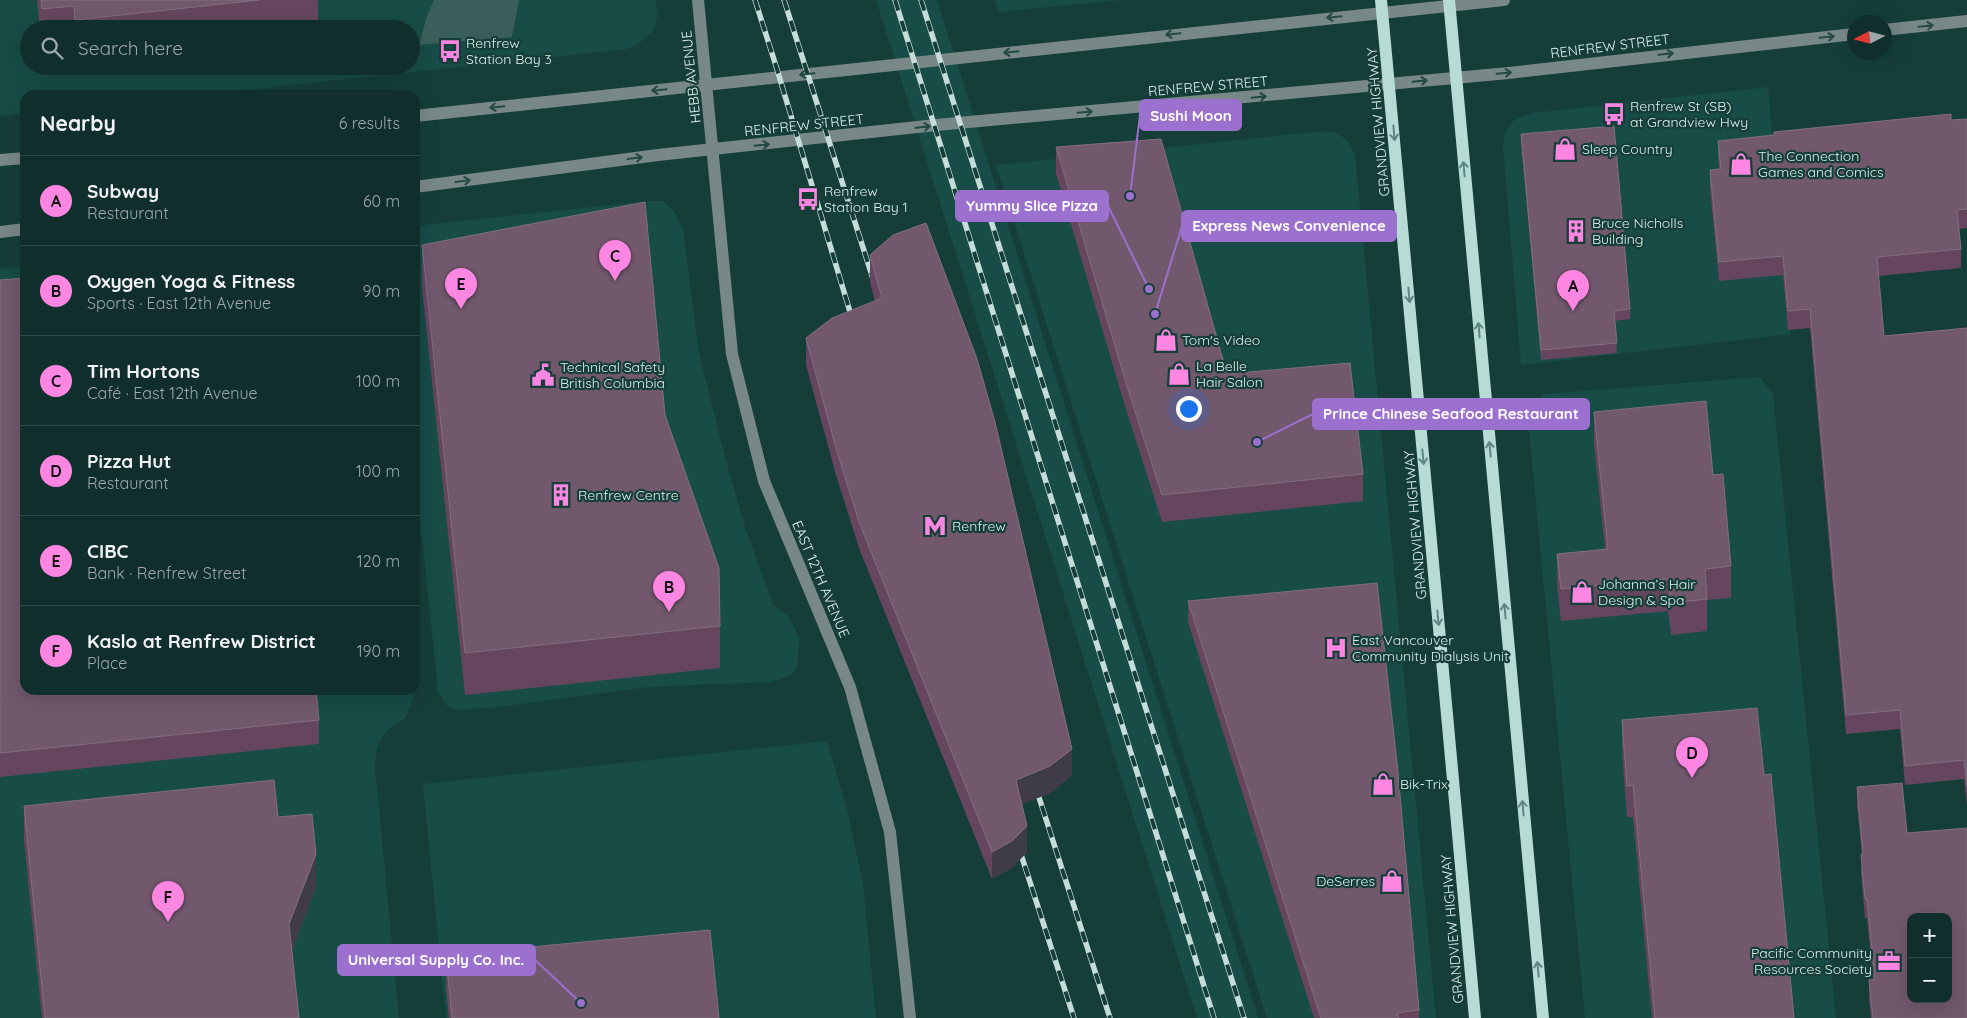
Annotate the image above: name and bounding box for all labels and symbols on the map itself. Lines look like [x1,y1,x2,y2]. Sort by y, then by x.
one-way arrow [1326,12,1342,22]
north arrow [1847,15,1892,60]
one-way arrow [1917,21,1933,31]
street label: HEBB AVENUE [677,30,705,124]
one-way arrow [1165,30,1181,39]
street label: RENFREW STREET [1549,30,1671,62]
one-way arrow [1819,32,1835,42]
place label: Renfrew Station Bay 3 [466,34,552,68]
bus stop icon: Renfrew Station Bay 3 [437,38,463,64]
one-way arrow [1003,47,1019,57]
street label: GRANDVIEW HIGHWAY [1363,47,1393,197]
one-way arrow [1657,49,1673,59]
one-way arrow [1496,68,1512,78]
one-way arrow [799,69,815,79]
street label: RENFREW STREET [1147,72,1269,100]
one-way arrow [1412,76,1428,86]
one-way arrow [651,85,667,95]
one-way arrow [1250,92,1266,102]
place label: Renfrew St (SB) at Grandview Hwy [1630,97,1748,131]
callout: Sushi Moon [1140,100,1241,130]
bus stop icon: Renfrew St (SB) at Grandview Hwy [1601,101,1627,127]
one-way arrow [489,102,505,112]
text: Sushi Moon [1150,106,1232,125]
one-way arrow [1077,107,1093,117]
street label: RENFREW STREET [743,110,865,140]
one-way arrow [915,122,931,132]
one-way arrow [1389,125,1399,141]
shop icon: Sleep Country [1552,136,1578,162]
one-way arrow [753,140,769,150]
place label: Sleep Country [1582,140,1673,158]
place label: The Connection Games and Comics [1758,147,1884,181]
shop icon: The Connection Games and Comics [1728,151,1754,177]
one-way arrow [627,153,643,163]
one-way arrow [1460,161,1469,177]
one-way arrow [455,176,471,186]
place label: Renfrew Station Bay 1 [824,182,908,216]
bus stop icon: Renfrew Station Bay 1 [795,186,821,212]
callout: Yummy Slice Pizza [956,191,1108,221]
text: Yummy Slice Pizza [966,196,1098,215]
callout: Express News Convenience [1182,211,1396,241]
place label: Bruce Nicholls Building [1592,214,1683,248]
text: Express News Convenience [1192,216,1386,235]
building icon: Bruce Nicholls Building [1563,218,1589,244]
pin: C [599,240,631,281]
pin: E [445,268,477,309]
pin: A [1557,270,1589,311]
one-way arrow [1404,286,1413,302]
one-way arrow [1475,323,1484,339]
shop icon: Tom's Video [1153,327,1179,353]
place label: Tom's Video [1182,331,1260,349]
place label: La Belle Hair Salon [1196,357,1263,391]
place label: Technical Safety British Columbia [560,358,665,392]
shop icon: La Belle Hair Salon [1166,361,1192,387]
public building icon: Technical Safety British Columbia [530,362,556,388]
your location [1176,396,1202,422]
callout: Prince Chinese Seafood Restaurant [1313,399,1589,429]
text: Prince Chinese Seafood Restaurant [1323,404,1579,423]
one-way arrow [1486,441,1495,457]
one-way arrow [1419,448,1428,464]
street label: GRANDVIEW HIGHWAY [1400,450,1430,600]
building icon: Renfrew Centre [548,482,574,508]
place label: Renfrew Centre [578,486,679,504]
metro station icon: Renfrew [922,513,948,539]
place label: Renfrew [952,517,1006,535]
street label: EAST 12TH AVENUE [788,518,854,640]
pin: B [653,571,685,612]
place label: Johanna’s Hair Design & Spa [1598,575,1696,609]
shop icon: Johanna’s Hair Design & Spa [1569,579,1595,605]
one-way arrow [1500,603,1510,619]
one-way arrow [1434,610,1443,626]
place label: East Vancouver Community Dialysis Unit [1352,631,1509,665]
hospital icon: East Vancouver Community Dialysis Unit [1323,635,1349,661]
pin: D [1676,737,1708,778]
shop icon: Bik-Trix [1370,771,1396,797]
place label: Bik-Trix [1400,775,1448,793]
one-way arrow [1518,800,1528,816]
street label: GRANDVIEW HIGHWAY [1437,854,1467,1004]
shop icon: DeSerres [1379,868,1405,894]
place label: DeSerres [1316,872,1375,890]
pin: F [152,881,184,922]
place label: Pacific Community Resources Society [1751,944,1872,978]
callout: Universal Supply Co. Inc. [338,945,535,975]
office icon: Pacific Community Resources Society [1876,948,1902,974]
text: Universal Supply Co. Inc. [348,950,524,969]
one-way arrow [1533,962,1543,978]

